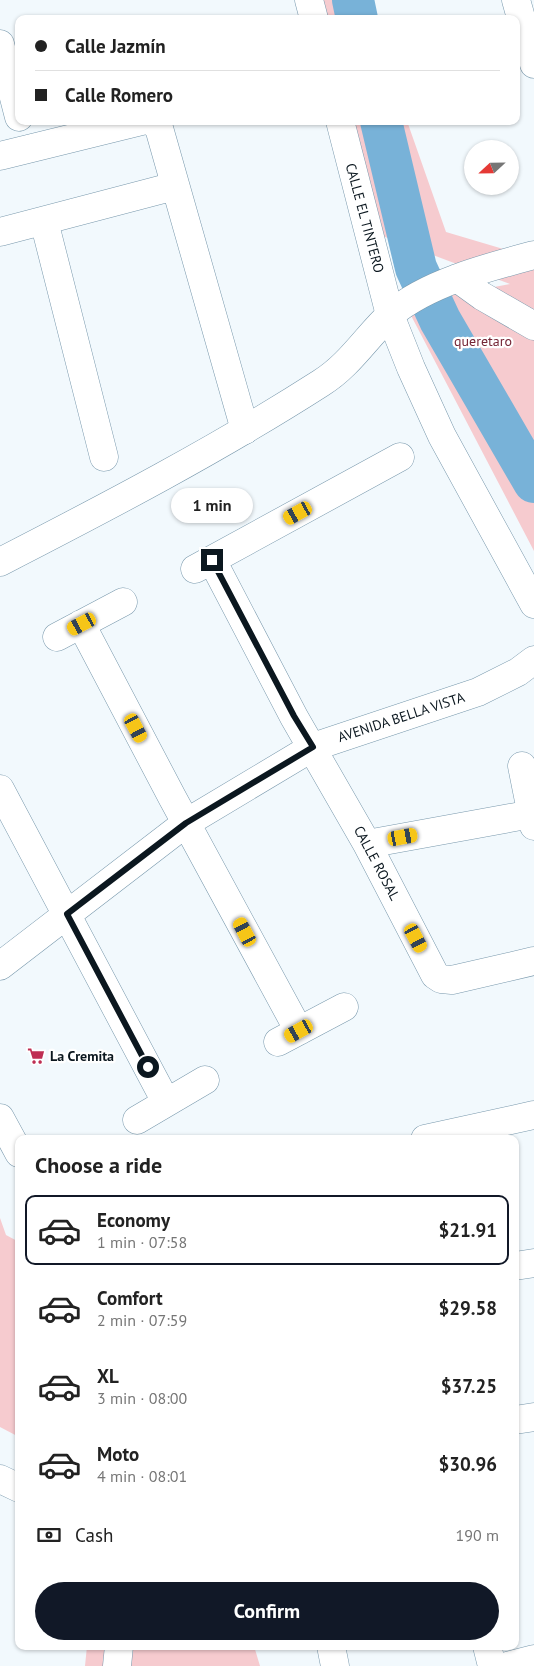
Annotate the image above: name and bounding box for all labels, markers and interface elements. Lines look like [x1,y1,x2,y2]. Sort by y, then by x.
text: Calle Jazmín [65,34,166,58]
text: Calle Romero [65,83,173,107]
north arrow [464,140,519,195]
map controls [464,140,519,195]
street label: CALLE EL TINTERO [342,161,388,275]
park label: queretaro [454,332,512,350]
callout: 1 min [171,488,253,522]
text: 1 min [192,495,232,515]
car [281,499,314,527]
route end [201,549,223,571]
car [65,610,98,638]
street label: AVENIDA BELLA VISTA [335,688,467,746]
car [122,711,149,745]
street label: CALLE ROSAL [350,823,404,903]
car [386,827,419,847]
car [231,915,258,949]
car [402,921,429,955]
car [282,1017,315,1045]
supermarket icon: La Cremita [26,1046,46,1066]
place label: La Cremita [50,1047,114,1065]
route start [137,1056,159,1078]
text: Choose a ride [35,1151,162,1179]
icon: car [37,1208,82,1253]
text: Economy [97,1208,170,1232]
text: $21.91 [438,1218,497,1242]
text: 1 min · 07:58 [97,1232,187,1252]
icon: car [37,1286,82,1331]
text: Comfort [97,1286,163,1310]
text: $29.58 [438,1296,497,1320]
text: 2 min · 07:59 [97,1310,187,1330]
icon: car [37,1364,82,1409]
text: XL [97,1364,119,1388]
text: $37.25 [441,1374,497,1398]
text: 3 min · 08:00 [97,1388,187,1408]
icon: car [37,1442,82,1487]
text: Moto [97,1442,139,1466]
text: $30.96 [438,1452,497,1476]
text: 4 min · 08:01 [97,1466,187,1486]
icon: cash [35,1521,63,1549]
text: Cash [75,1523,113,1547]
text: 190 m [456,1525,499,1545]
button: Confirm [35,1582,499,1640]

